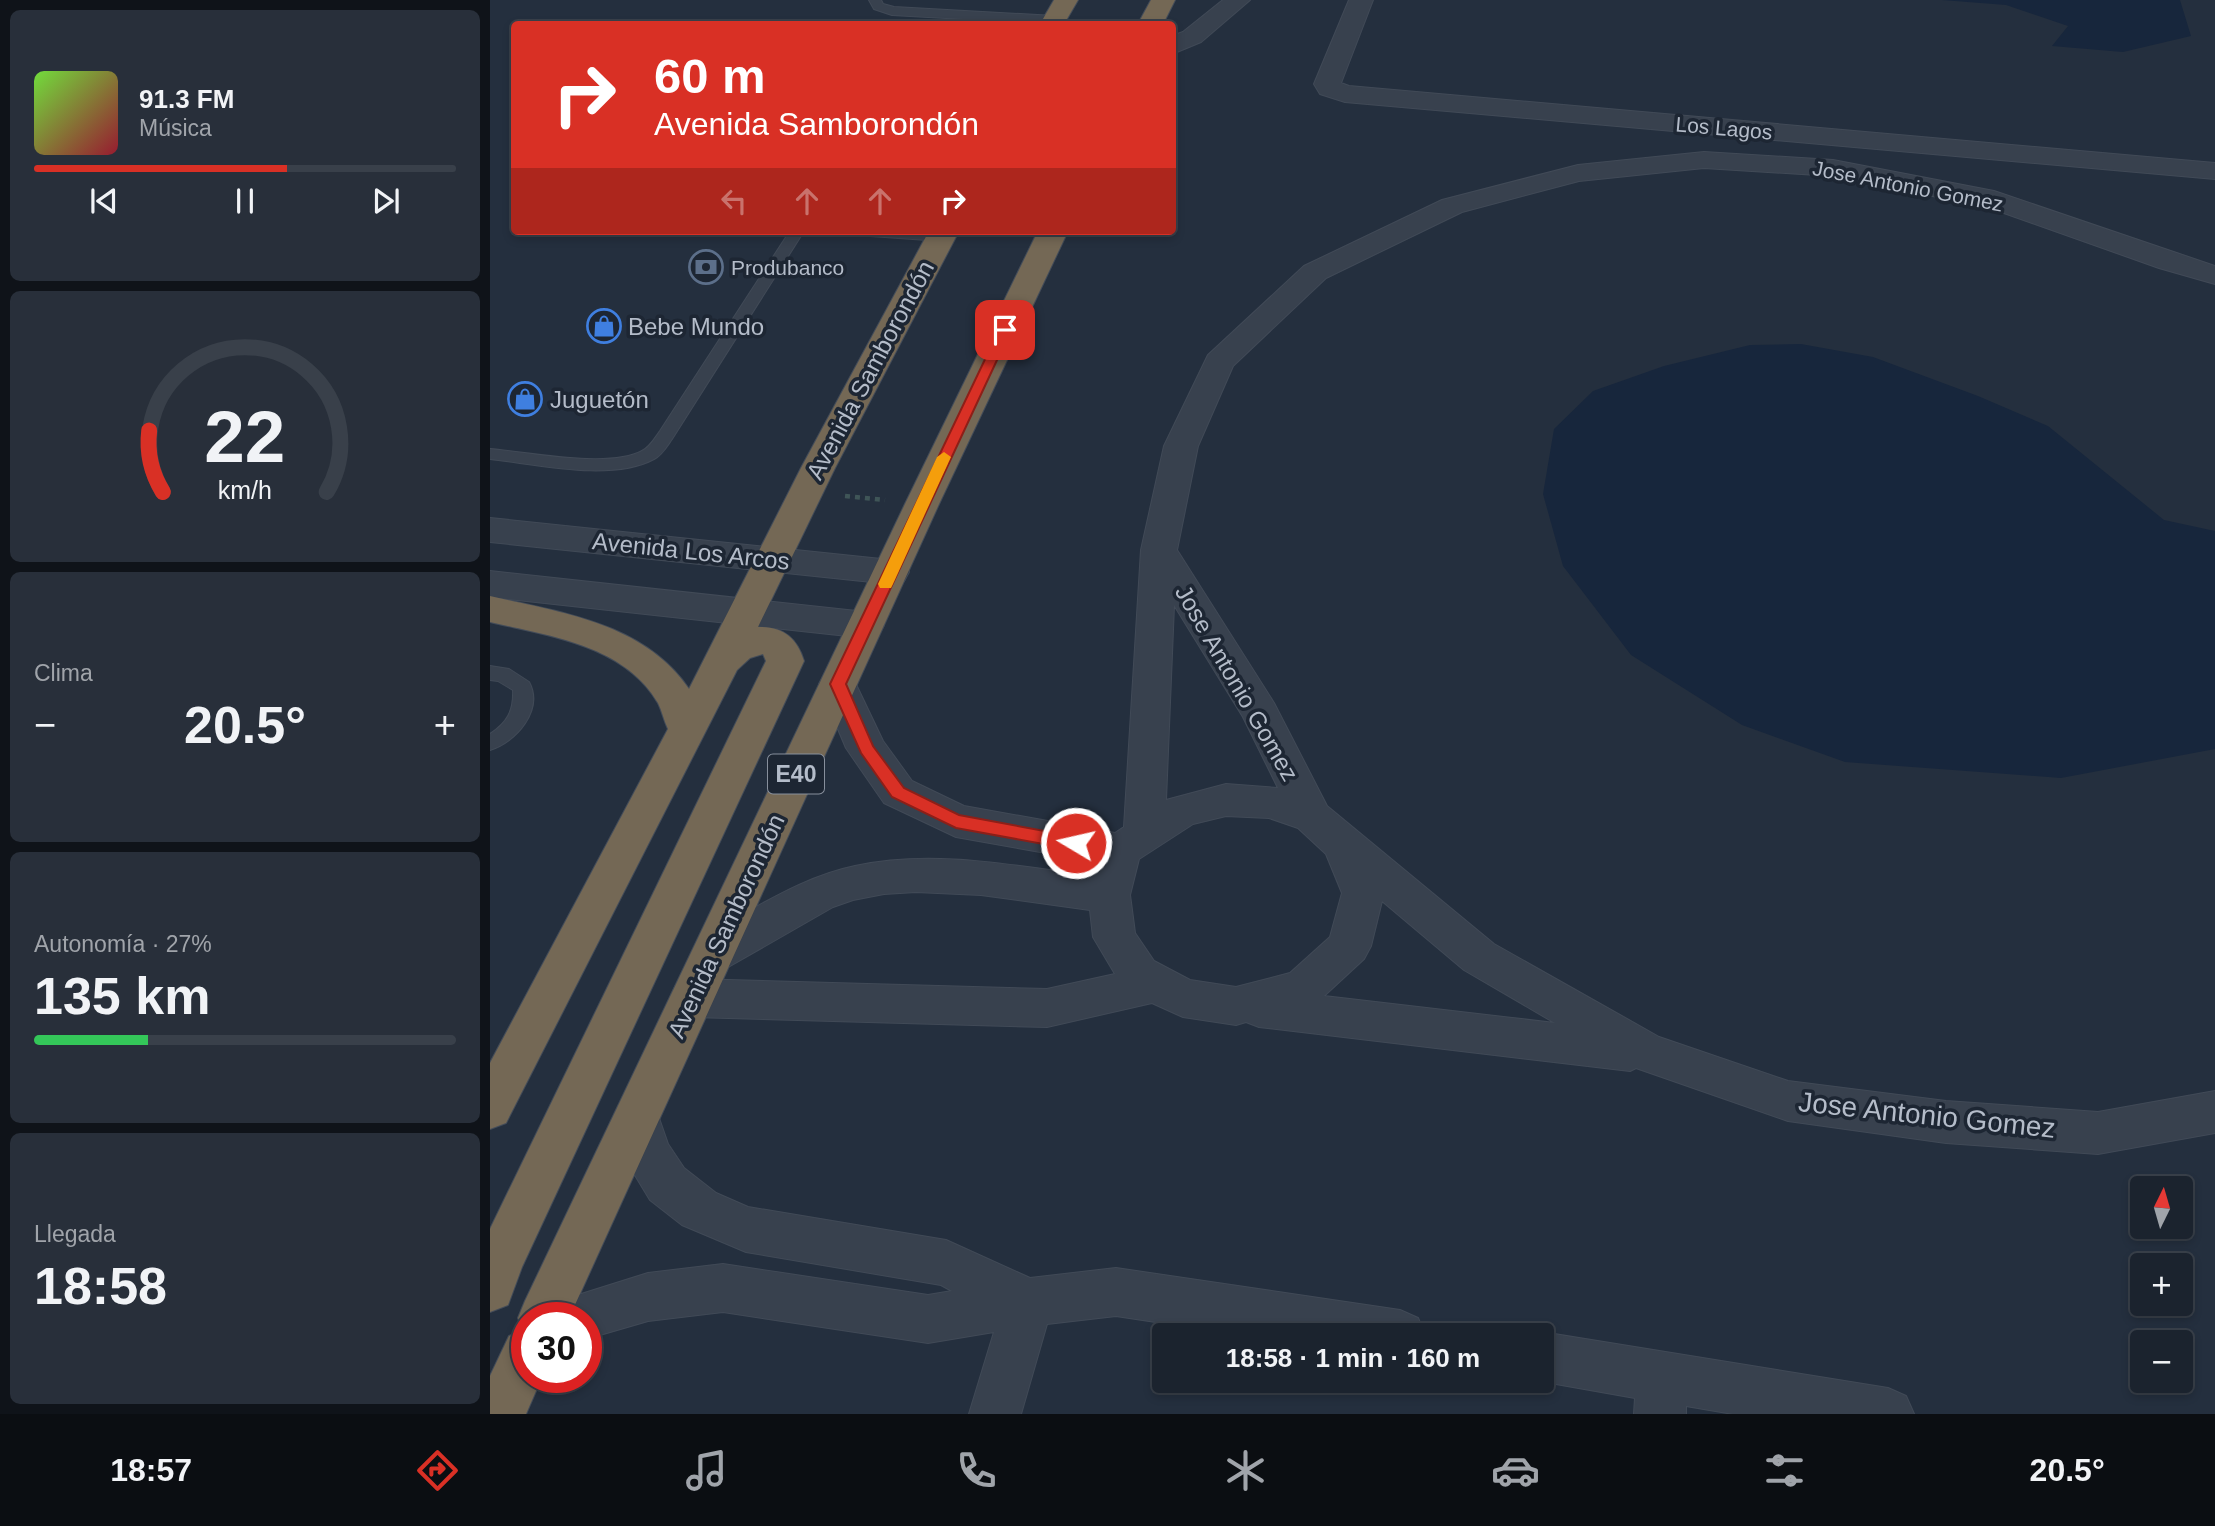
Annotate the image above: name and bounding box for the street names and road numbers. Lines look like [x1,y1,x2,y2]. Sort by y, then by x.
street label: Los Lagos [1675,112,1773,144]
street label: Jose Antonio Gomez [1811,156,2005,216]
street label: Avenida Samborondón [801,256,939,484]
street label: Avenida Los Arcos [591,527,791,575]
street label: Jose Antonio Gomez [1170,580,1304,786]
road number: E40 [768,754,824,794]
street label: Avenida Samborondón [662,810,790,1042]
street label: Jose Antonio Gomez [1797,1086,2057,1144]

